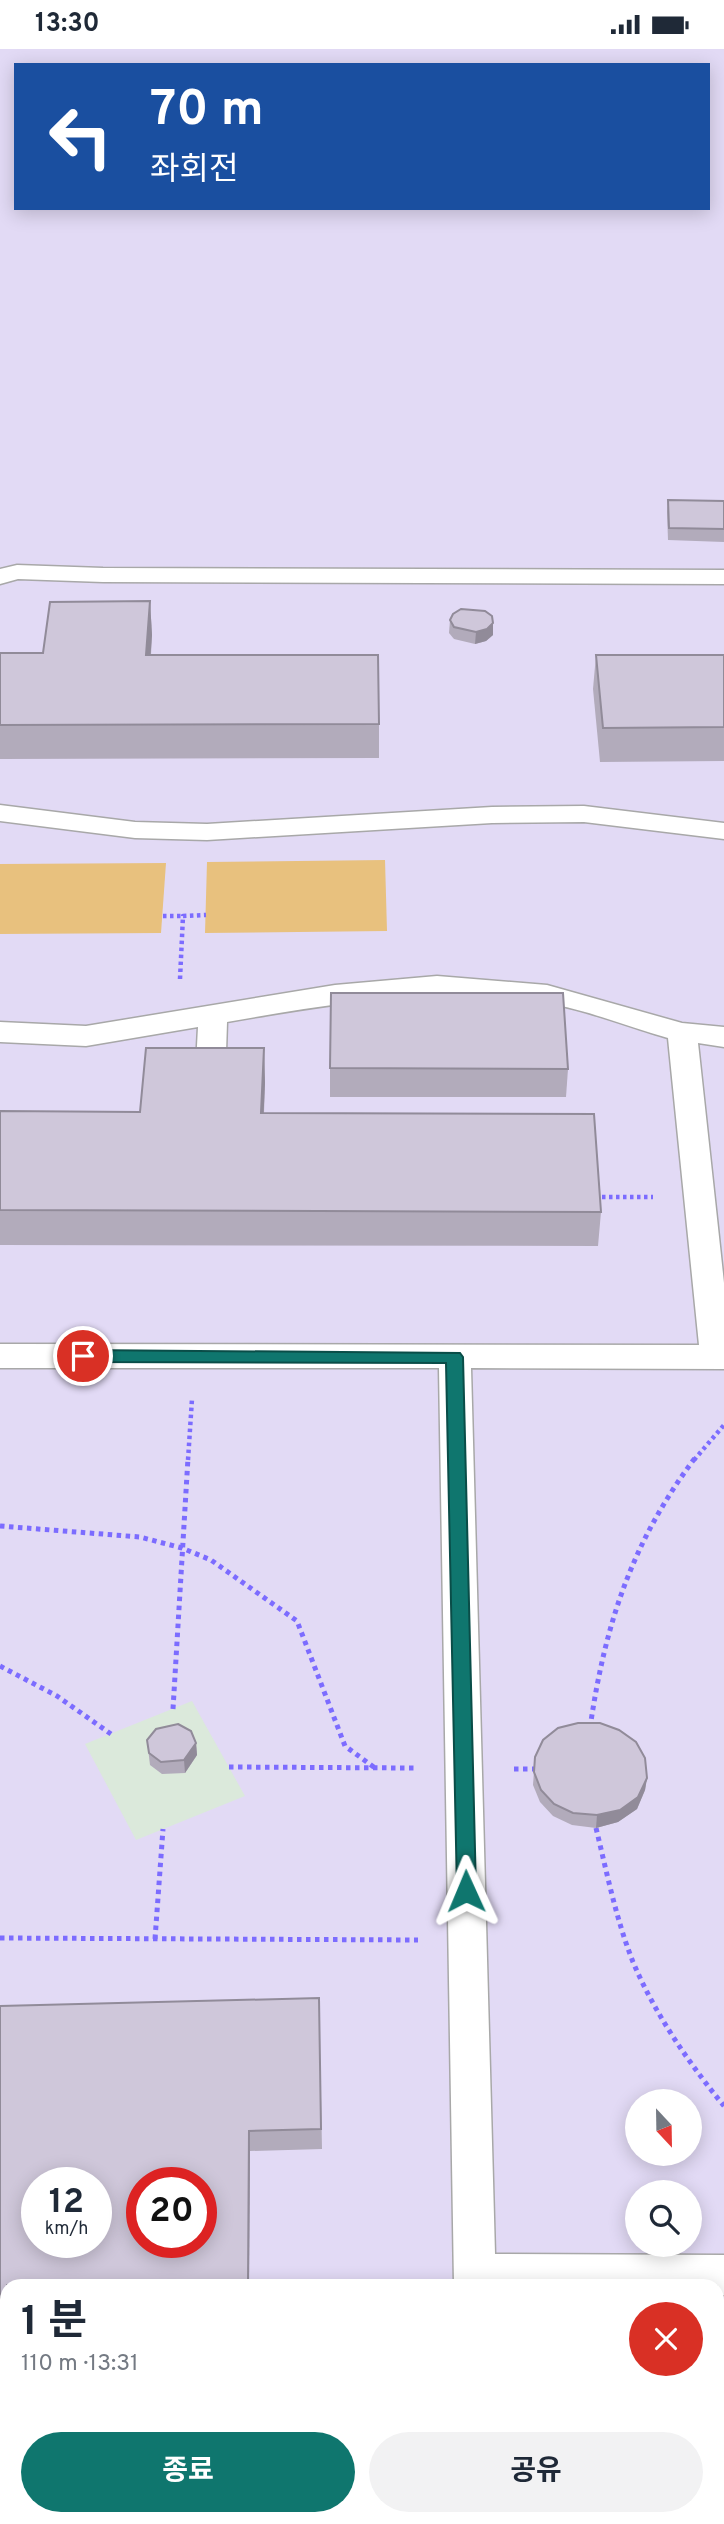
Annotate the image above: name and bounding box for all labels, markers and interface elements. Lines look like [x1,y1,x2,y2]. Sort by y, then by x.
text: 13:30 [35,8,100,41]
text: 70 m [150,81,264,143]
icon: left [35,91,126,182]
text: 좌회전 [150,151,238,191]
pin [53,1326,113,1386]
icon: arrive [64,1337,102,1375]
position arrow [429,1854,503,1928]
north arrow [625,2089,702,2167]
map controls [625,2089,702,2257]
speed limit sign: 20 [126,2167,217,2258]
button: search [625,2180,702,2257]
text: 12 [49,2181,84,2225]
text: km/h [45,2218,88,2241]
text: 1 분 [21,2297,87,2350]
button: close [629,2302,703,2376]
text: 110 m · 13:31 [21,2350,139,2379]
button: 종료 [21,2432,355,2512]
button: 공유 [369,2432,703,2512]

